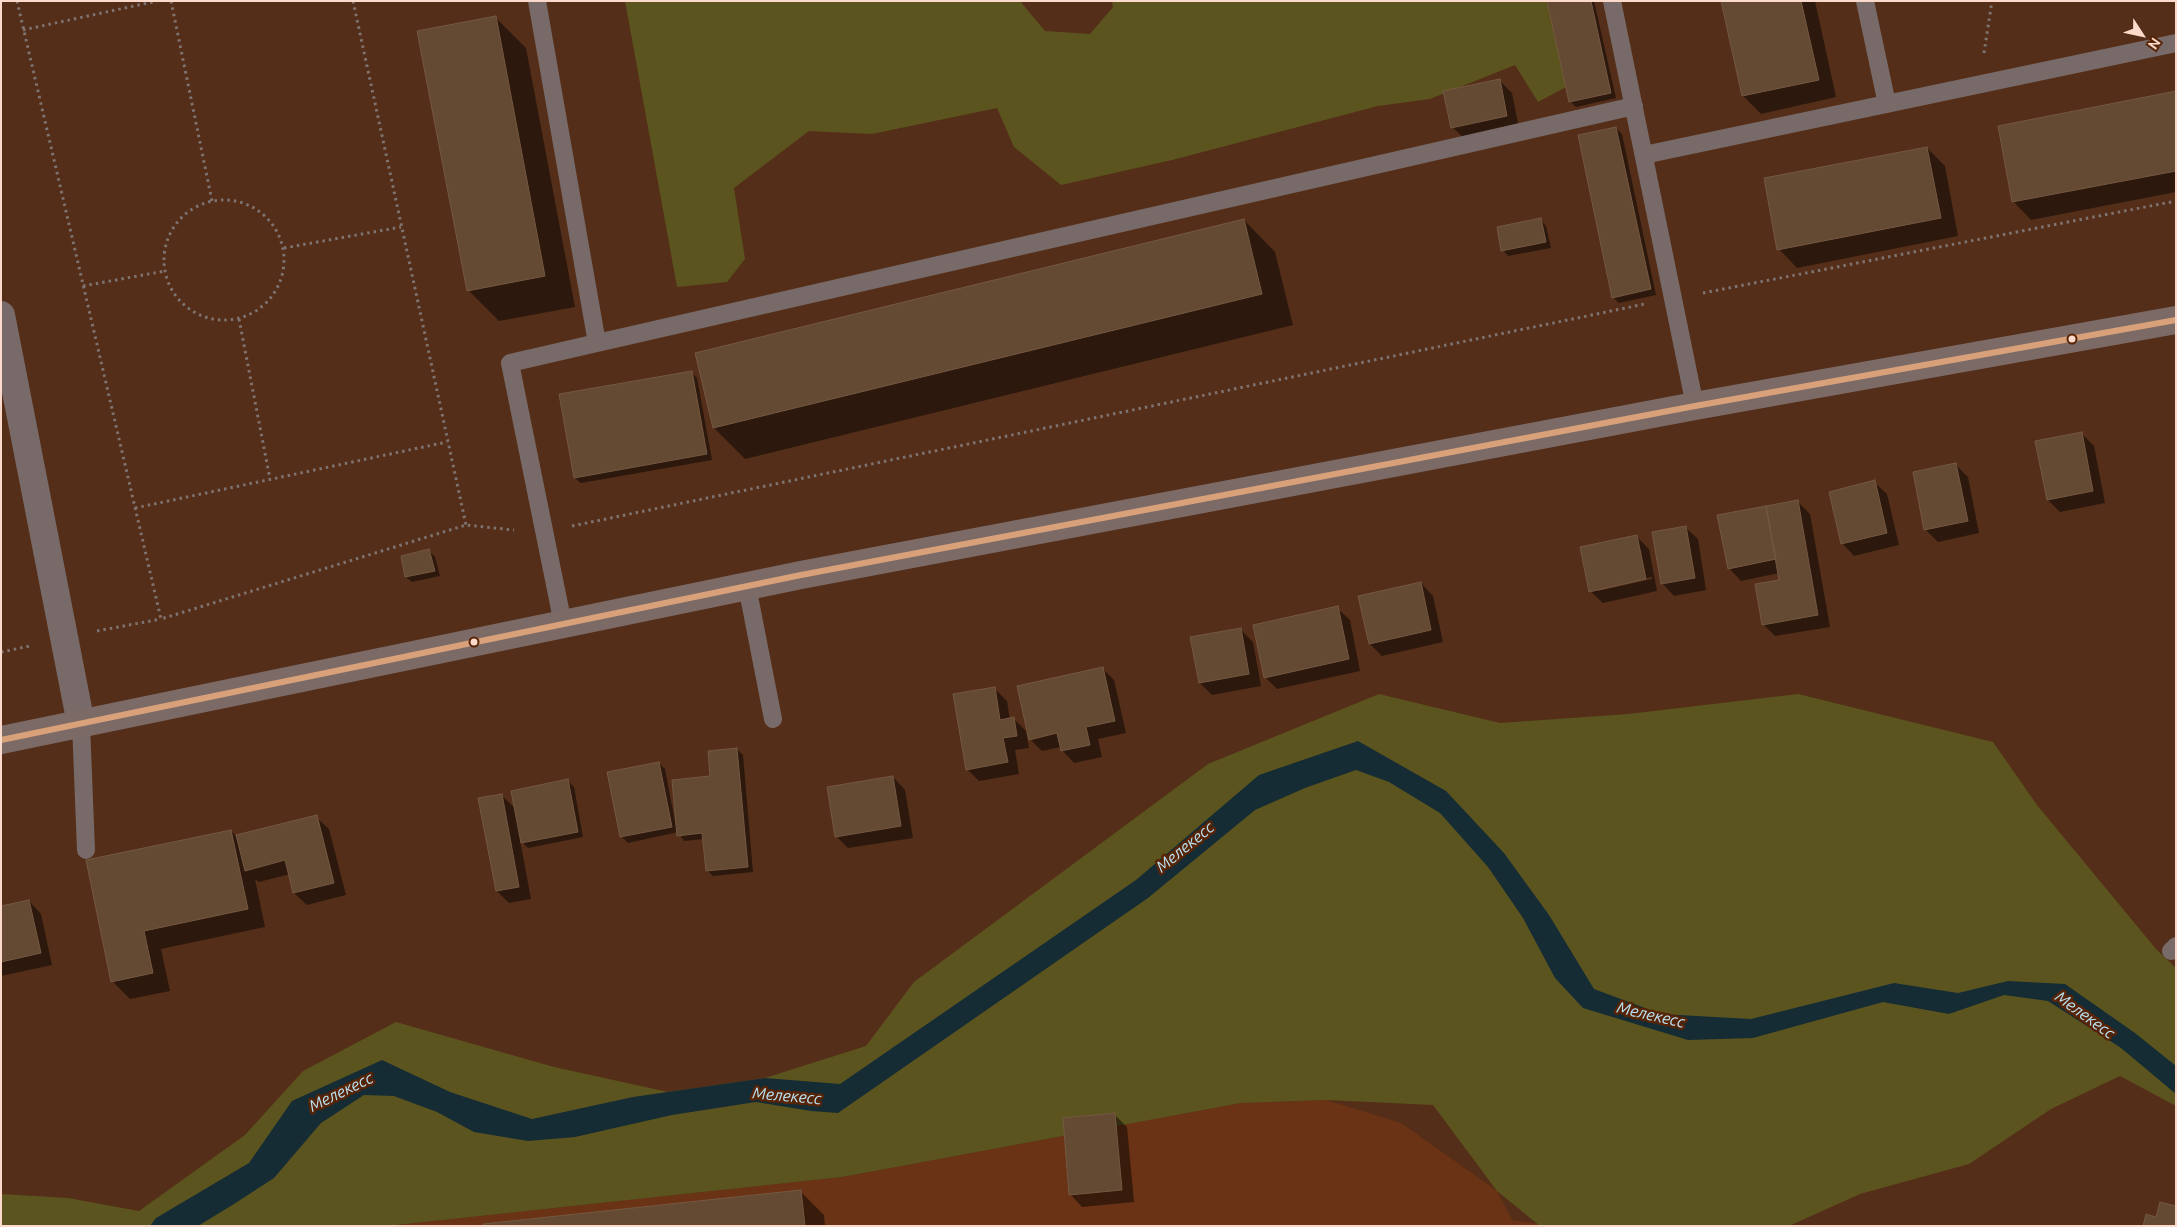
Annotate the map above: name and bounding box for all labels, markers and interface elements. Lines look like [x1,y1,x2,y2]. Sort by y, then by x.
north arrow [2117,10,2167,60]
text: N [2145,35,2164,52]
unlabelled marker [2067,334,2077,344]
unlabelled marker [469,637,479,647]
water label: Мелекесс [1152,818,1218,876]
water label: Мелекесс [2051,987,2119,1043]
water label: Мелекесс [1615,998,1687,1032]
water label: Мелекесс [306,1068,376,1116]
water label: Мелекесс [752,1083,822,1109]

